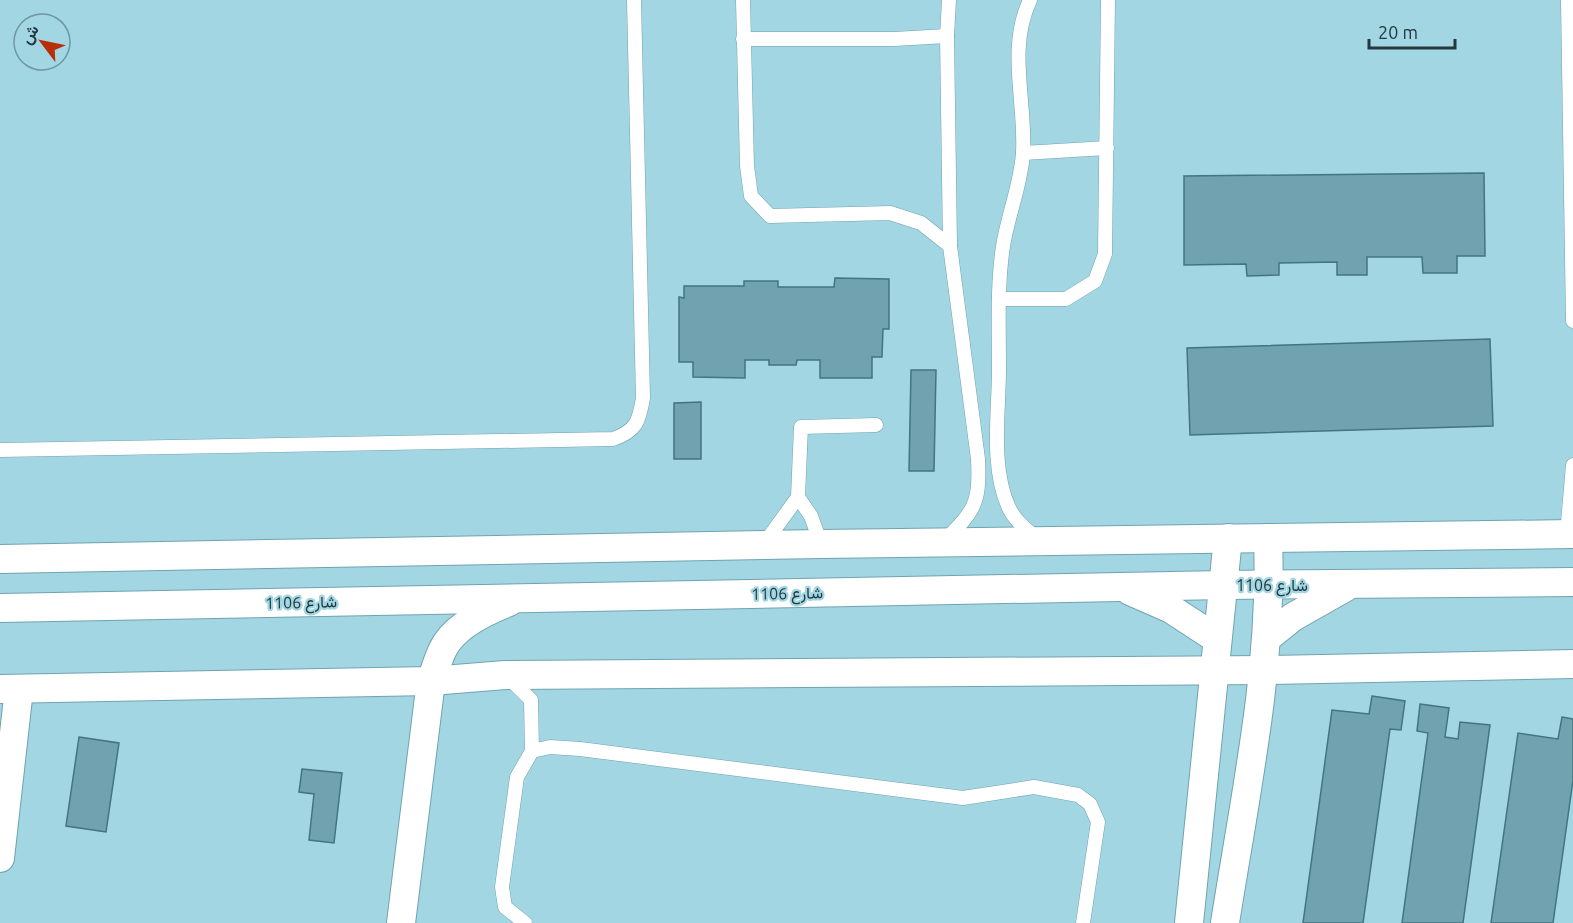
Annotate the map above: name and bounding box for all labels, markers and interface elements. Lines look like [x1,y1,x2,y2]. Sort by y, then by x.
north arrow [12,12,72,72]
scale bar [1369,12,1454,50]
text: ش [17,21,43,48]
text: 20 m [1378,22,1418,42]
street label: شارع 1106 [1236,576,1308,597]
street label: شارع 1106 [751,583,823,606]
street label: شارع 1106 [265,592,337,615]

